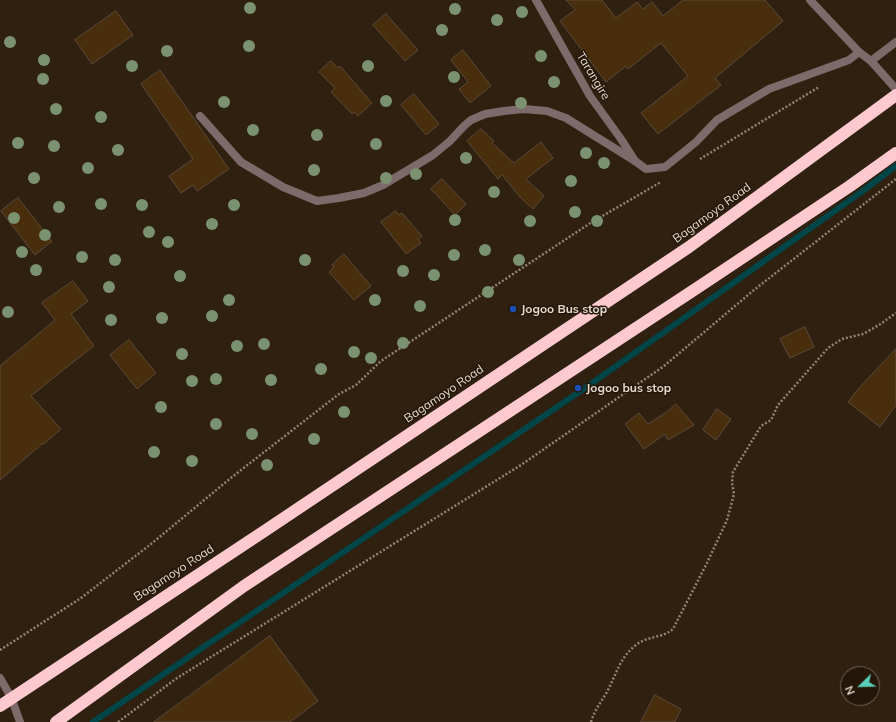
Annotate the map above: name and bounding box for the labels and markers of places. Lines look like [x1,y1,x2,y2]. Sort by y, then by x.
place label: Jogoo Bus stop [521,302,607,316]
marker: Jogoo Bus stop [508,304,518,314]
place label: Jogoo bus stop [586,381,671,395]
marker: Jogoo bus stop [573,383,583,393]

